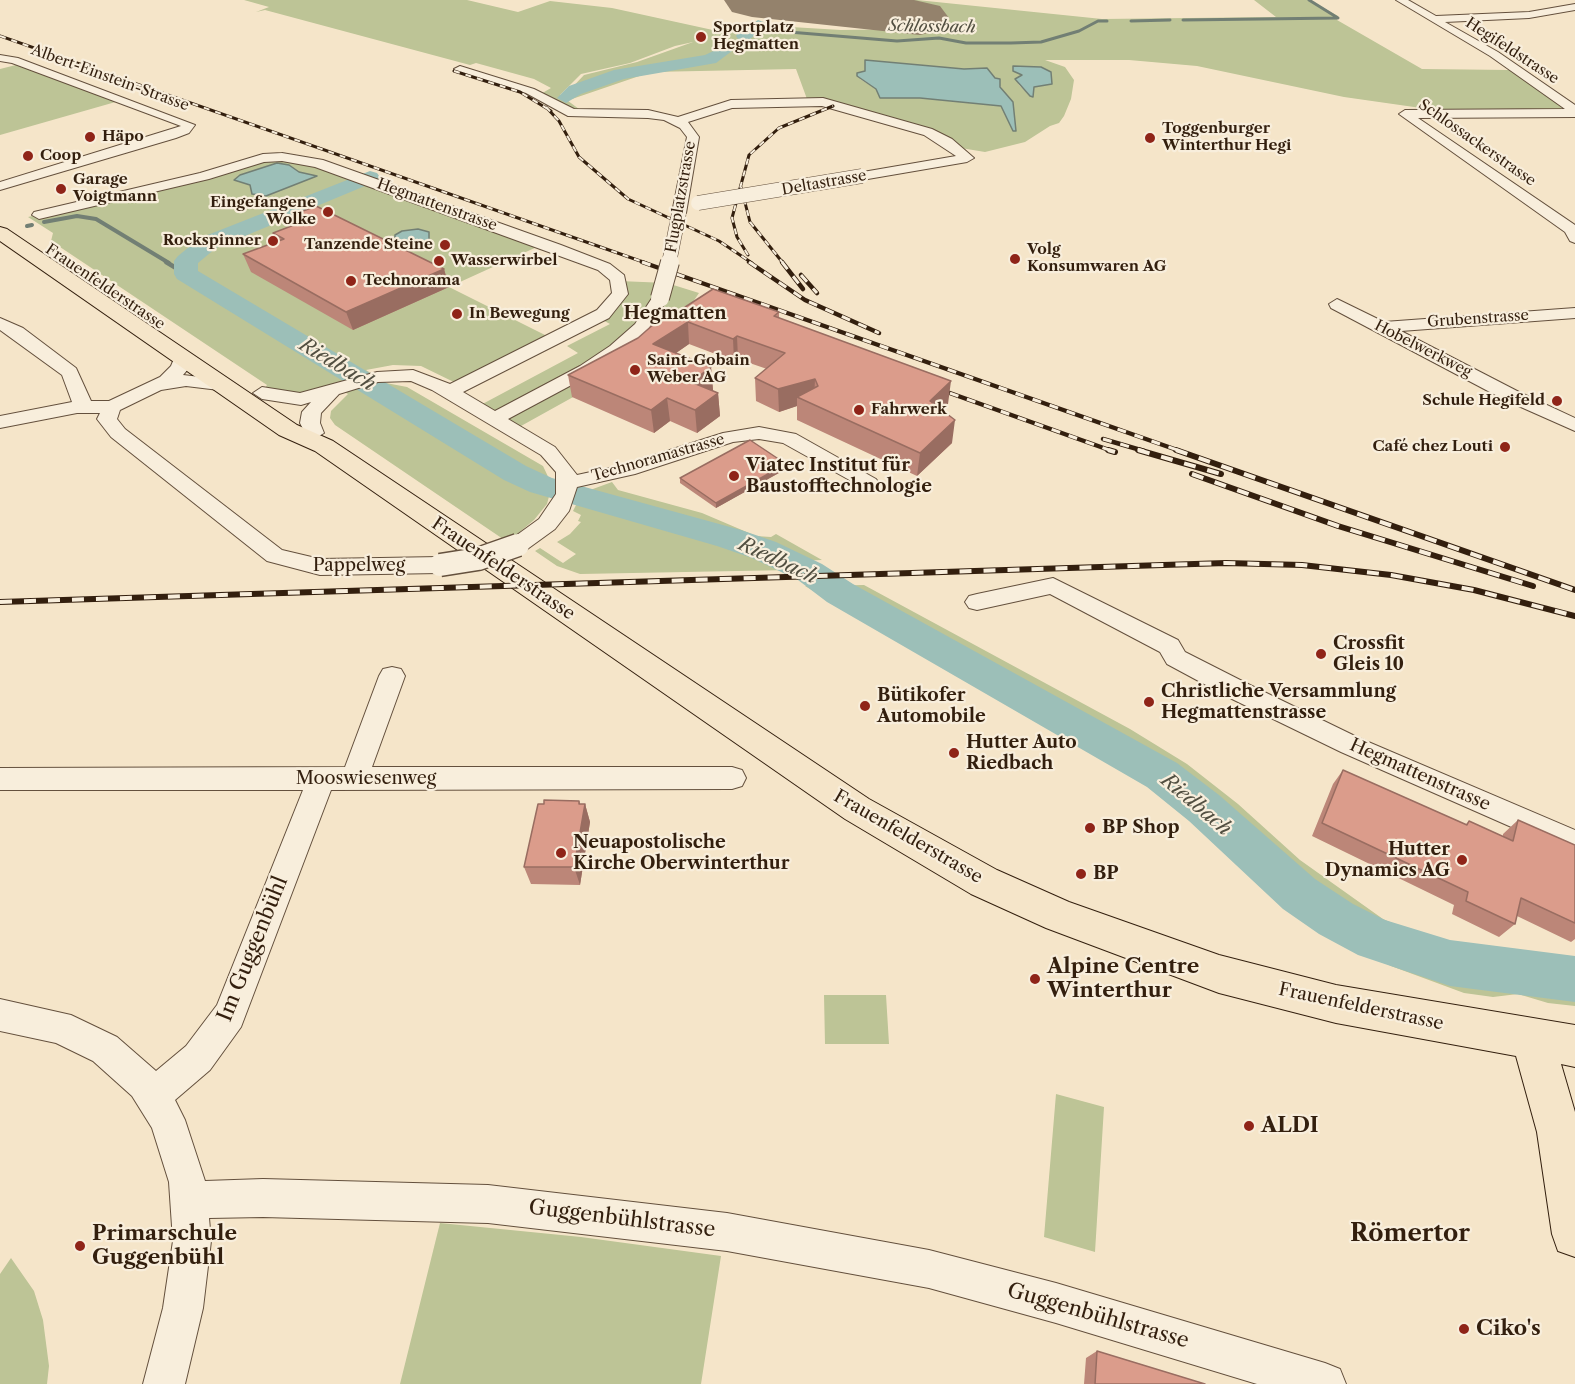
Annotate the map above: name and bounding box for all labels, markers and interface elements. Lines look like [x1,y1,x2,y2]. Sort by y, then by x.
street label: Hegifeldstrasse [1462,14,1562,88]
water label: Schlossbach [888,17,976,37]
place label: Sportplatz Hegmatten [713,19,799,54]
marker: Sportplatz Hegmatten [694,30,708,44]
street label: Albert-Einstein-Strasse [29,41,191,115]
street label: Schlossackerstrasse [1415,96,1539,190]
place label: Toggenburger Winterthur Hegi [1162,120,1291,155]
place label: Häpo [102,128,144,146]
marker: Häpo [83,130,97,144]
marker: Toggenburger Winterthur Hegi [1143,131,1157,145]
street label: Flugplatzstrasse [662,140,700,254]
place label: Coop [40,147,81,165]
marker: Coop [21,149,35,163]
street label: Deltastrasse [780,167,868,199]
place label: Garage Voigtmann [73,171,157,206]
street label: Hegmattenstrasse [375,175,499,235]
marker: Garage Voigtmann [54,182,68,196]
place label: Eingefangene Wolke [210,194,316,229]
marker: Eingefangene Wolke [321,205,335,219]
place label: Rockspinner [163,232,261,250]
marker: Rockspinner [266,234,280,248]
place label: Tanzende Steine [304,236,433,254]
marker: Tanzende Steine [438,238,452,252]
street label: Frauenfelderstrasse [42,240,168,334]
place label: Volg Konsumwaren AG [1027,241,1167,276]
place label: Wasserwirbel [451,252,557,270]
marker: Volg Konsumwaren AG [1008,252,1022,266]
marker: Wasserwirbel [432,254,446,268]
place label: Technorama [363,272,460,290]
marker: Technorama [344,274,358,288]
district label: Hegmatten [623,303,727,325]
place label: In Bewegung [469,305,570,323]
street label: Grubenstrasse [1427,306,1529,332]
marker: In Bewegung [450,307,464,321]
street label: Hobelwerkweg [1371,317,1475,381]
water label: Riedbach [295,333,379,397]
place label: Saint-Gobain Weber AG [647,352,750,387]
marker: Saint-Gobain Weber AG [628,363,642,377]
place label: Schule Hegifeld [1422,392,1545,410]
marker: Schule Hegifeld [1550,394,1564,408]
place label: Fahrwerk [871,401,947,419]
marker: Fahrwerk [852,403,866,417]
street label: Technoramastrasse [589,430,727,486]
place label: Café chez Louti [1372,438,1493,456]
marker: Café chez Louti [1498,440,1512,454]
place label: Viatec Institut für Baustofftechnologie [746,455,932,498]
marker: Viatec Institut für Baustofftechnologie [727,469,741,483]
street label: Frauenfelderstrasse [427,513,579,625]
water label: Riedbach [735,532,821,590]
street label: Pappelweg [313,555,405,577]
place label: Crossfit Gleis 10 [1333,633,1405,676]
marker: Crossfit Gleis 10 [1314,647,1328,661]
place label: Christliche Versammlung Hegmattenstrasse [1161,681,1396,724]
place label: Bütikofer Automobile [877,685,986,728]
marker: Christliche Versammlung Hegmattenstrasse [1142,695,1156,709]
marker: Bütikofer Automobile [858,699,872,713]
place label: Hutter Auto Riedbach [966,732,1077,774]
street label: Hegmattenstrasse [1346,734,1494,816]
marker: Hutter Auto Riedbach [947,746,961,760]
street label: Mooswiesenweg [296,768,436,790]
water label: Riedbach [1156,769,1236,841]
street label: Frauenfelderstrasse [830,786,986,888]
place label: BP Shop [1102,817,1180,839]
marker: BP Shop [1083,821,1097,835]
place label: Neuapostolische Kirche Oberwinterthur [573,832,789,874]
place label: Hutter Dynamics AG [1325,839,1450,882]
marker: Neuapostolische Kirche Oberwinterthur [554,846,568,860]
marker: Hutter Dynamics AG [1455,853,1469,867]
place label: BP [1093,863,1119,885]
marker: BP [1074,867,1088,881]
street label: Im Guggenbühl [212,873,294,1025]
place label: Alpine Centre Winterthur [1047,954,1199,1004]
marker: Alpine Centre Winterthur [1028,972,1042,986]
street label: Frauenfelderstrasse [1277,979,1445,1035]
place label: ALDI [1261,1113,1319,1139]
marker: ALDI [1242,1119,1256,1133]
street label: Guggenbühlstrasse [527,1195,717,1243]
district label: Römertor [1350,1220,1470,1248]
place label: Primarschule Guggenbühl [92,1221,237,1271]
marker: Primarschule Guggenbühl [73,1239,87,1253]
street label: Guggenbühlstrasse [1004,1278,1192,1354]
place label: Ciko's [1476,1316,1541,1342]
marker: Ciko's [1457,1322,1471,1336]

